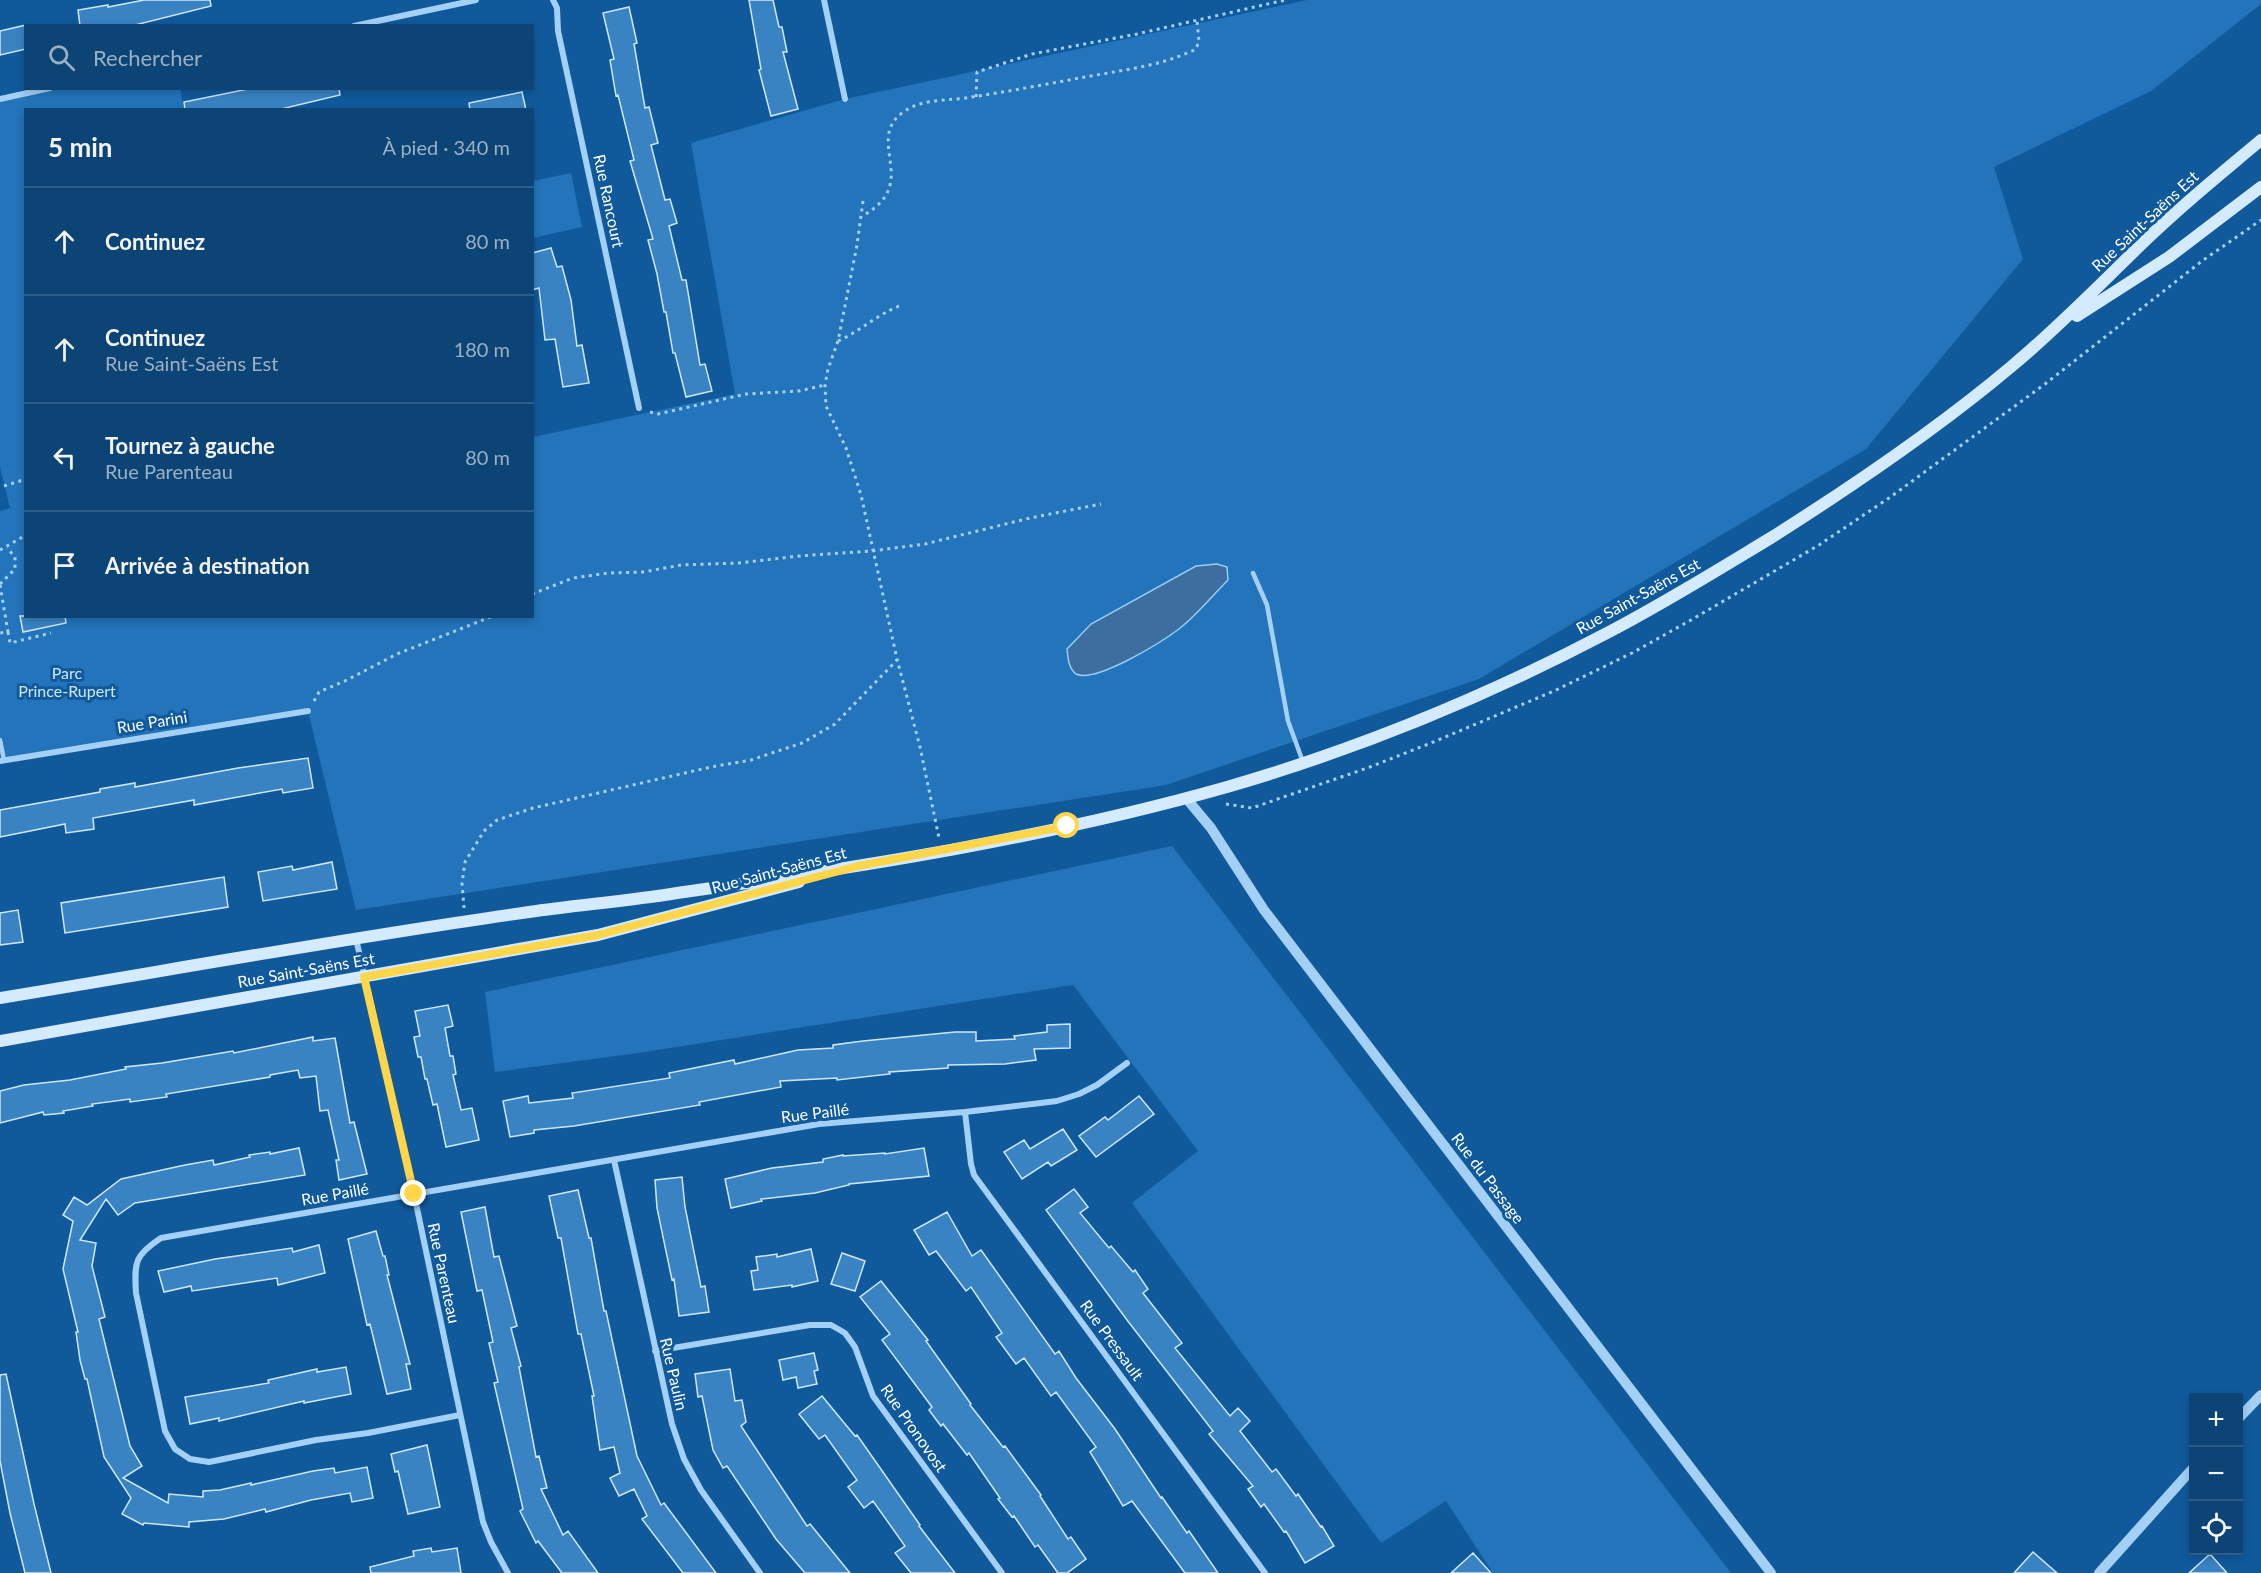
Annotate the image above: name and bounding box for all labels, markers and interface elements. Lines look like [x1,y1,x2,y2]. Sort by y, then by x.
search box [24,24,534,90]
icon: search [45,41,78,74]
text: Rechercher [93,44,202,71]
text: 5 min [48,131,112,163]
text: À pied · 340 m [382,135,510,159]
street label: Rue Rancourt [590,152,629,250]
street label: Rue Saint-Saëns Est [2087,166,2202,275]
icon: ahead [48,225,81,258]
text: Continuez [105,228,205,255]
text: 80 m [465,229,510,253]
text: Continuez [105,324,205,351]
icon: ahead [48,333,81,366]
text: 180 m [454,337,510,361]
text: Rue Saint-Saëns Est [105,351,278,375]
text: Tournez à gauche [105,432,275,459]
icon: left [48,441,81,474]
text: 80 m [465,445,510,469]
text: Rue Parenteau [105,459,233,483]
icon: arrive [48,549,81,582]
text: Arrivée à destination [105,552,310,579]
street label: Rue Saint-Saëns Est [1572,554,1703,637]
park label: Parc Prince-Rupert [18,663,116,700]
street label: Rue Parini [115,707,188,736]
route start [1053,812,1079,838]
street label: Rue Saint-Saëns Est [709,842,849,897]
street label: Rue Saint-Saëns Est [236,948,376,991]
street label: Rue Paillé [780,1099,850,1126]
street label: Rue du Passage [1448,1128,1529,1227]
street label: Rue Paillé [300,1178,370,1209]
route end [400,1180,426,1206]
street label: Rue Parenteau [425,1221,464,1325]
street label: Rue Pressault [1077,1296,1148,1384]
street label: Rue Paulin [657,1336,692,1412]
street label: Rue Pronovost [877,1380,952,1475]
map controls [2189,1393,2243,1555]
button: + [2189,1393,2243,1447]
button: − [2189,1447,2243,1501]
button: locate [2189,1501,2243,1555]

